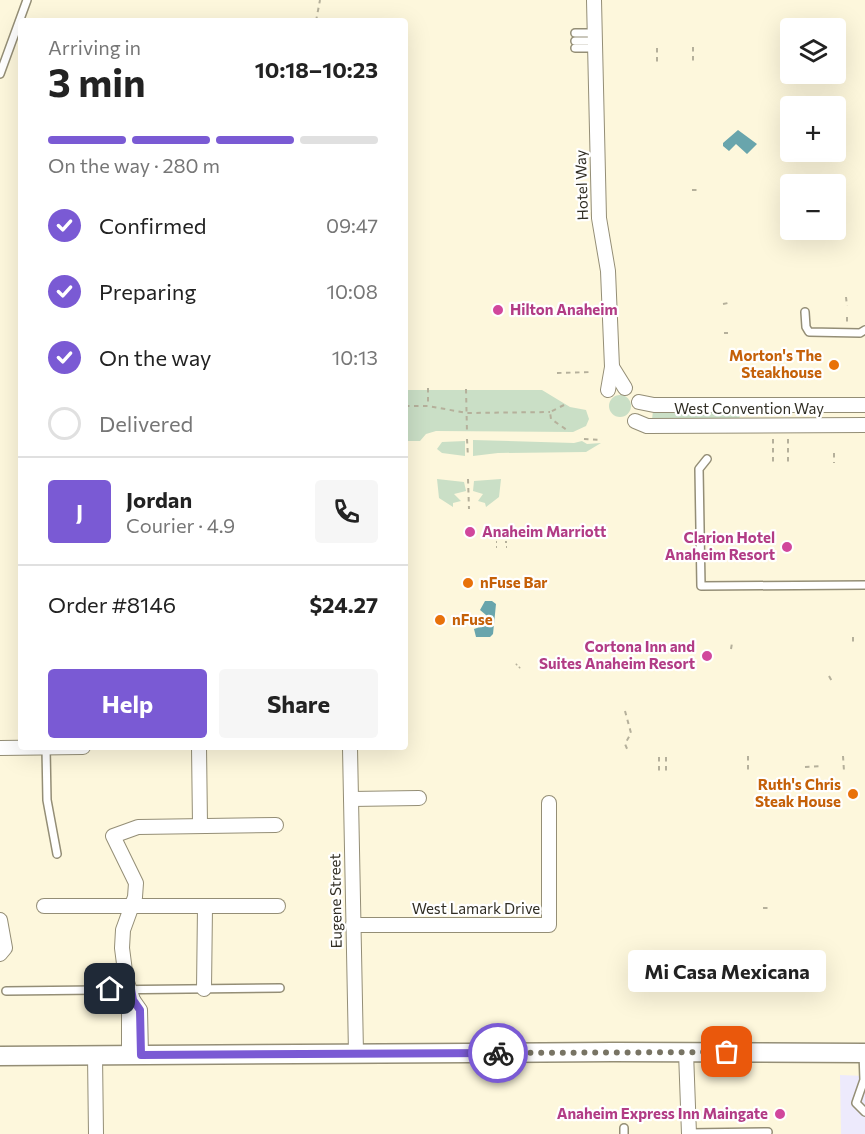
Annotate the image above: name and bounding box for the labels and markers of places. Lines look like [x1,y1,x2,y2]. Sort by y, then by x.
place label: Hilton Anaheim [510,300,618,318]
marker: Hilton Anaheim [491,303,505,317]
place label: Morton's The Steakhouse [729,346,822,381]
marker: Morton's The Steakhouse [827,358,841,372]
place label: Anaheim Marriott [482,522,606,540]
marker: Anaheim Marriott [463,525,477,539]
place label: Clarion Hotel Anaheim Resort [665,528,775,563]
marker: Clarion Hotel Anaheim Resort [780,540,794,554]
place label: nFuse Bar [480,573,548,591]
marker: nFuse Bar [461,576,475,590]
place label: nFuse [452,610,493,628]
marker: nFuse [433,613,447,627]
place label: Cortona Inn and Suites Anaheim Resort [539,637,695,672]
marker: Cortona Inn and Suites Anaheim Resort [700,649,714,663]
place label: Ruth's Chris Steak House [755,775,841,810]
marker: Ruth's Chris Steak House [846,787,860,801]
callout: Mi Casa Mexicana [628,950,826,992]
pin [84,963,135,1014]
pin [701,1026,752,1077]
place label: Anaheim Express Inn Maingate [557,1104,768,1122]
marker: Anaheim Express Inn Maingate [773,1107,787,1121]

